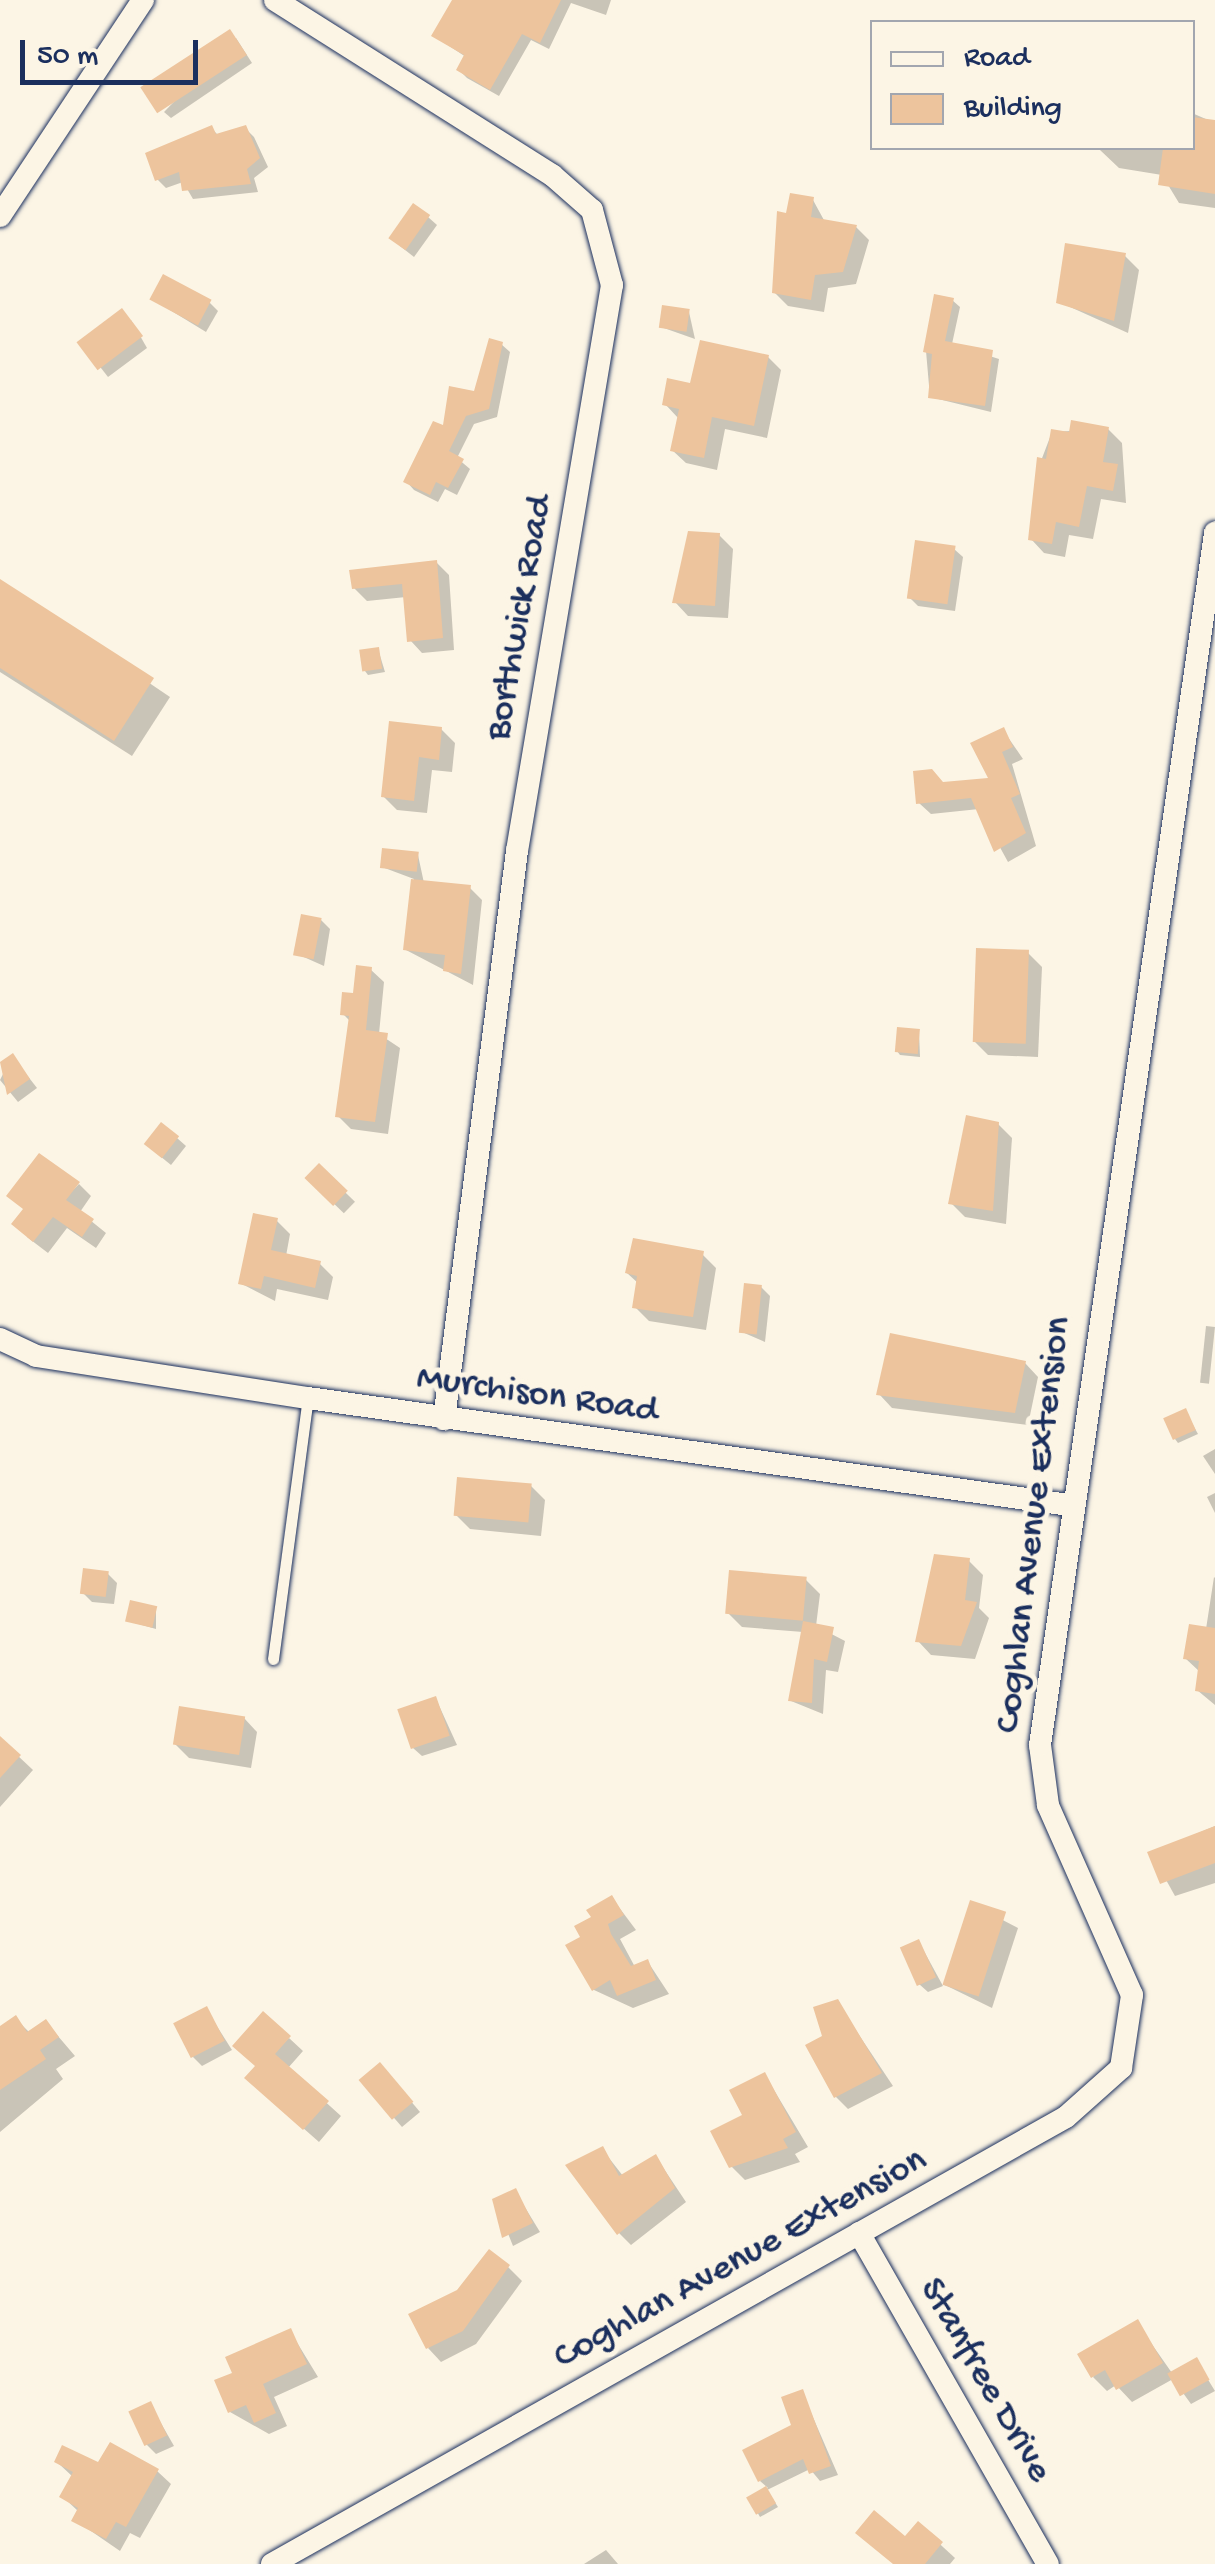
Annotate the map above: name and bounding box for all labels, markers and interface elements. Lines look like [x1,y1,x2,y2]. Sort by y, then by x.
scale bar [25,20,202,82]
legend [870,20,1195,150]
text: 50 m [37,40,98,75]
text: Road [964,42,1030,77]
text: Building [964,92,1062,127]
street label: Borthwick Road [477,492,565,744]
street label: Coghlan Avenue Extension [987,1314,1083,1736]
street label: Murchison Road [414,1357,660,1435]
street label: Coghlan Avenue Extension [547,2138,935,2382]
street label: Stanfree Drive [907,2271,1061,2491]

